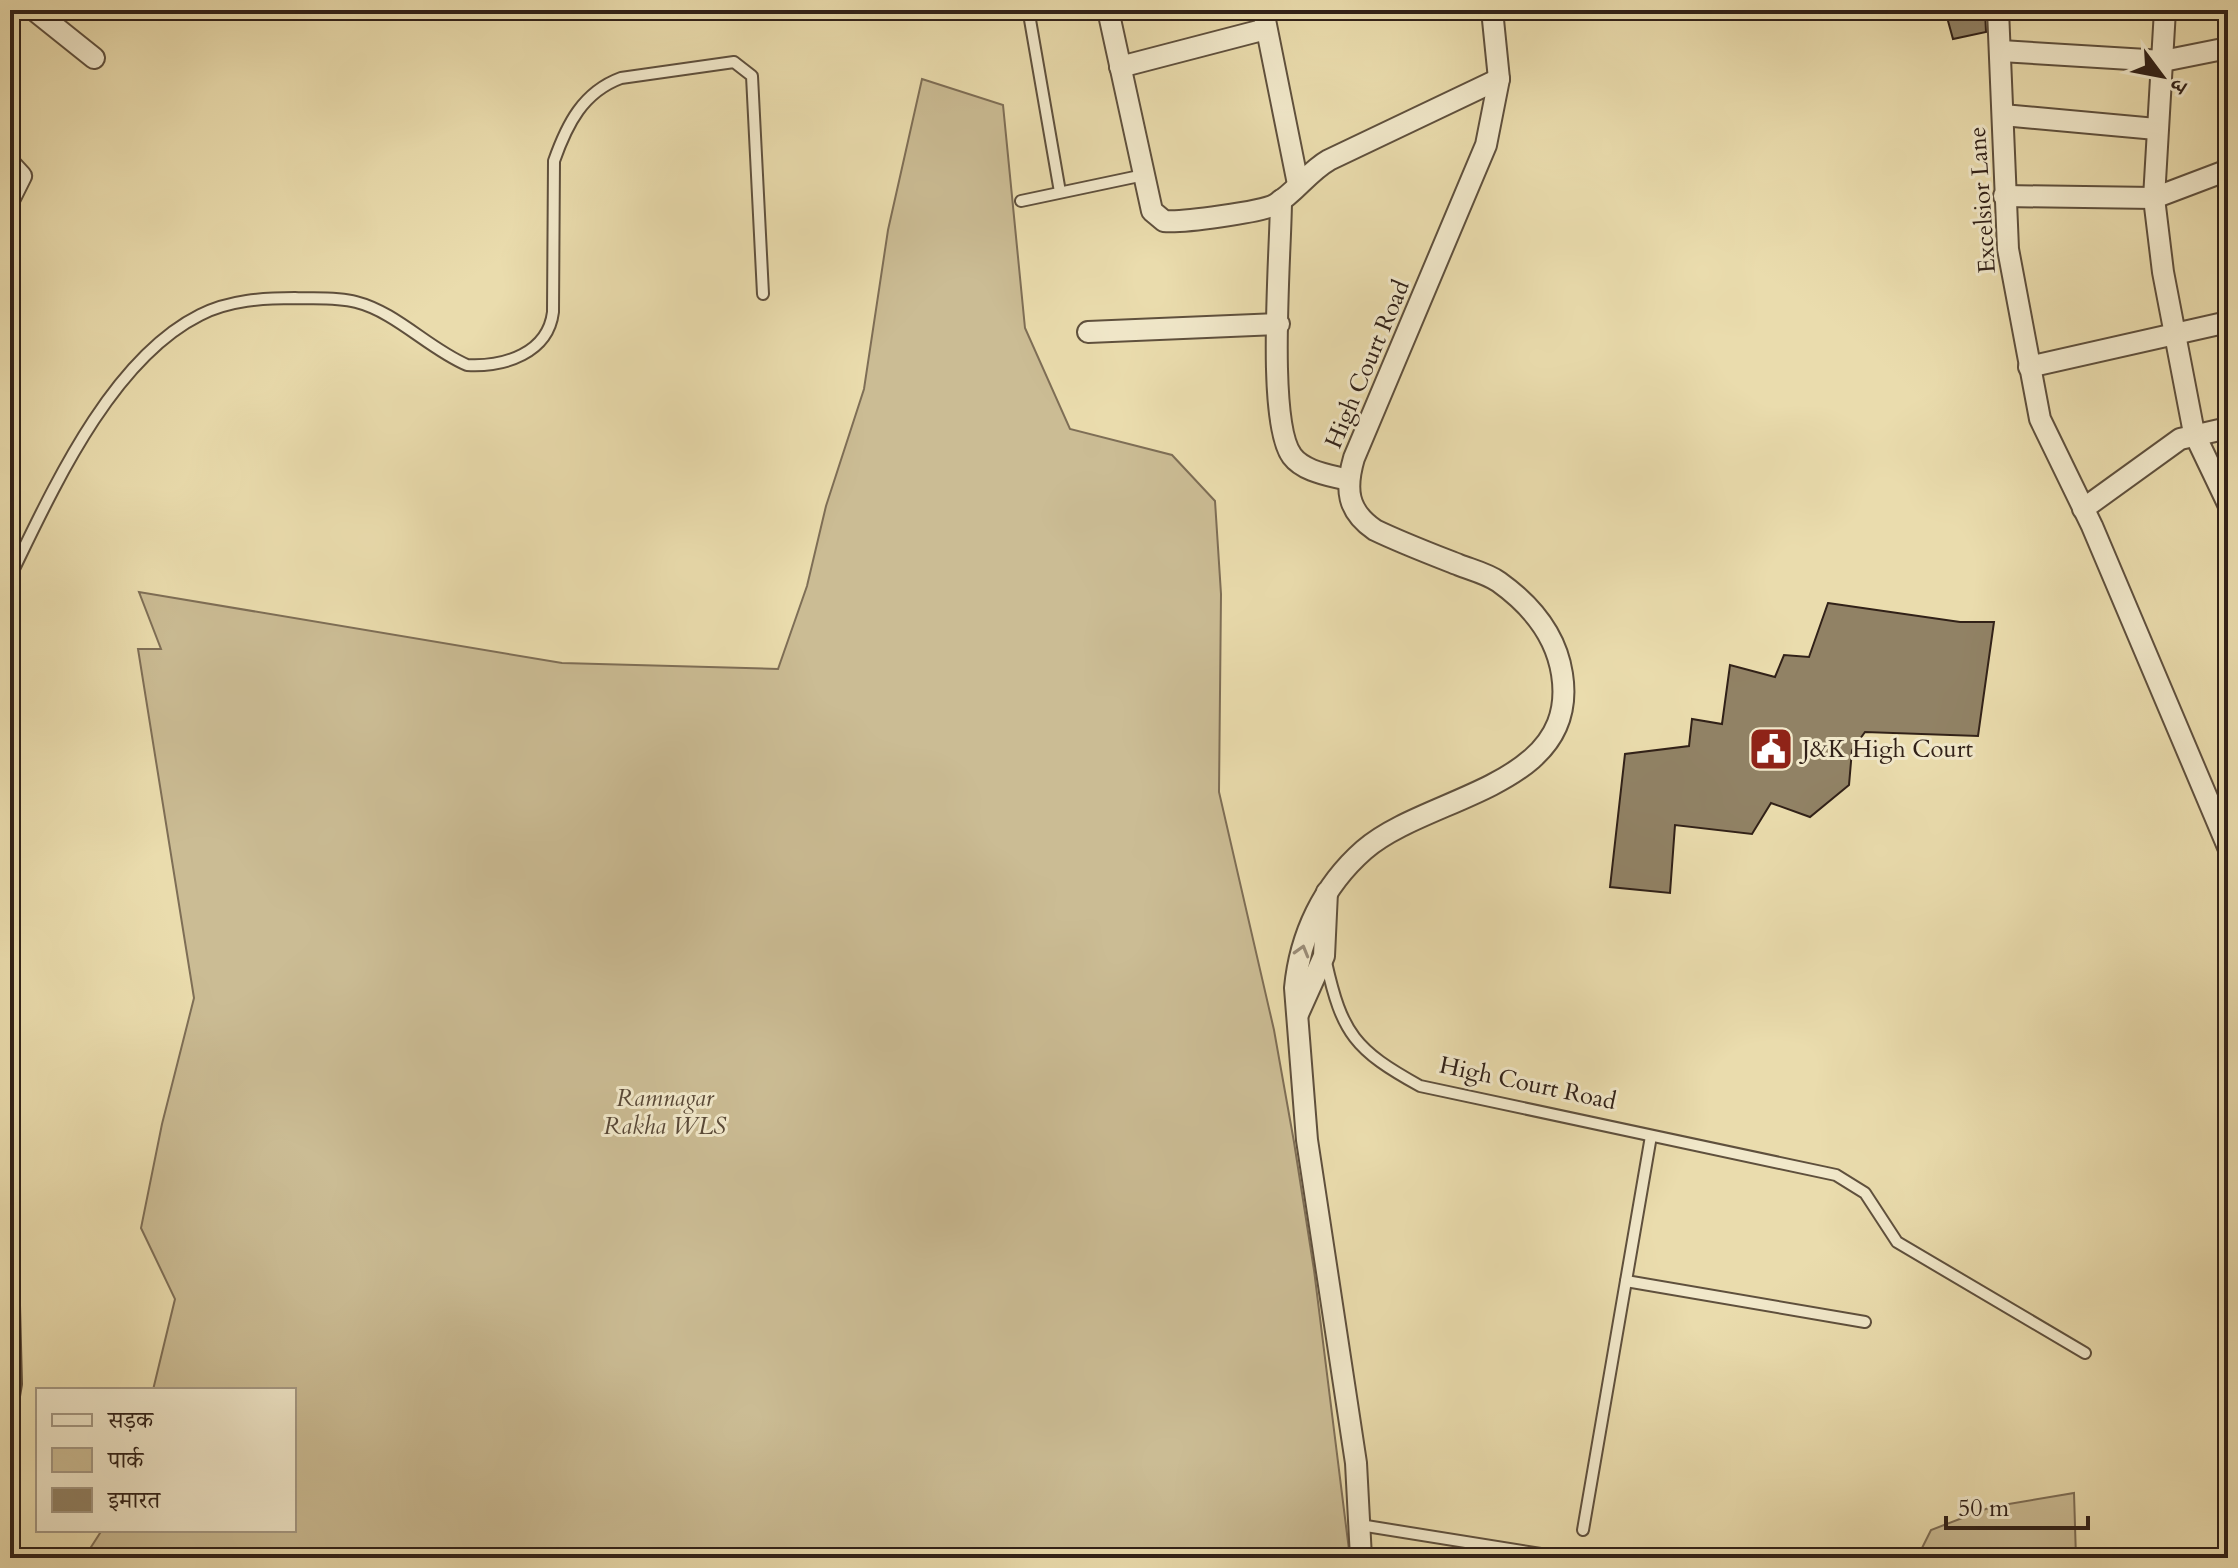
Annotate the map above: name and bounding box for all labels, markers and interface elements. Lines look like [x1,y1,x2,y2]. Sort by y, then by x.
north arrow [2122,36,2202,116]
text: उ [2161,72,2195,100]
street label: Excelsior Lane [1961,125,2004,274]
street label: High Court Road [1317,275,1418,453]
public building icon: J&K High Court [1747,725,1795,773]
place label: J&K High Court [1799,733,1973,766]
one-way arrow [1292,944,1309,958]
street label: High Court Road [1436,1049,1620,1118]
park label: Ramnagar Rakha WLS [604,1082,726,1143]
legend [36,1388,296,1532]
text: सड़क [107,1404,155,1437]
text: पार्क [107,1444,145,1477]
scale bar [1946,1480,2088,1530]
text: इमारत [107,1484,161,1517]
text: 50 m [1958,1492,2010,1525]

